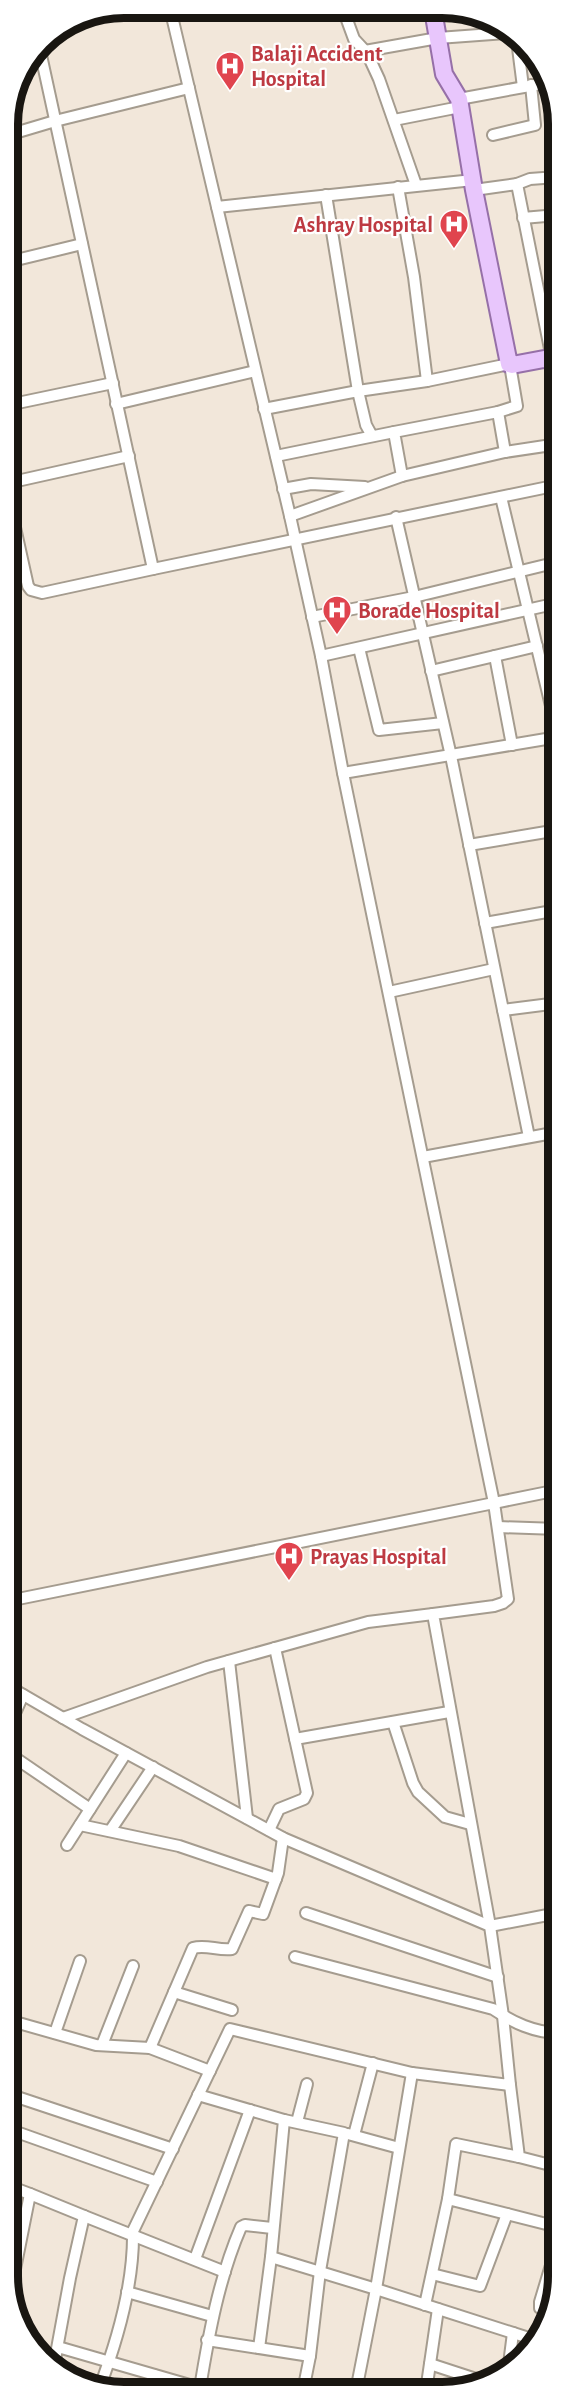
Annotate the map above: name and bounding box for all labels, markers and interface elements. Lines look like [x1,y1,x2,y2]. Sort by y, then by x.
place label: Balaji Accident Hospital [251,43,383,90]
hospital icon: Balaji Accident Hospital [214,50,246,92]
hospital icon: Ashray Hospital [438,208,470,250]
place label: Ashray Hospital [294,214,433,237]
hospital icon: Borade Hospital [321,594,353,636]
place label: Borade Hospital [358,600,500,622]
hospital icon: Prayas Hospital [273,1540,305,1582]
place label: Prayas Hospital [310,1546,447,1569]

